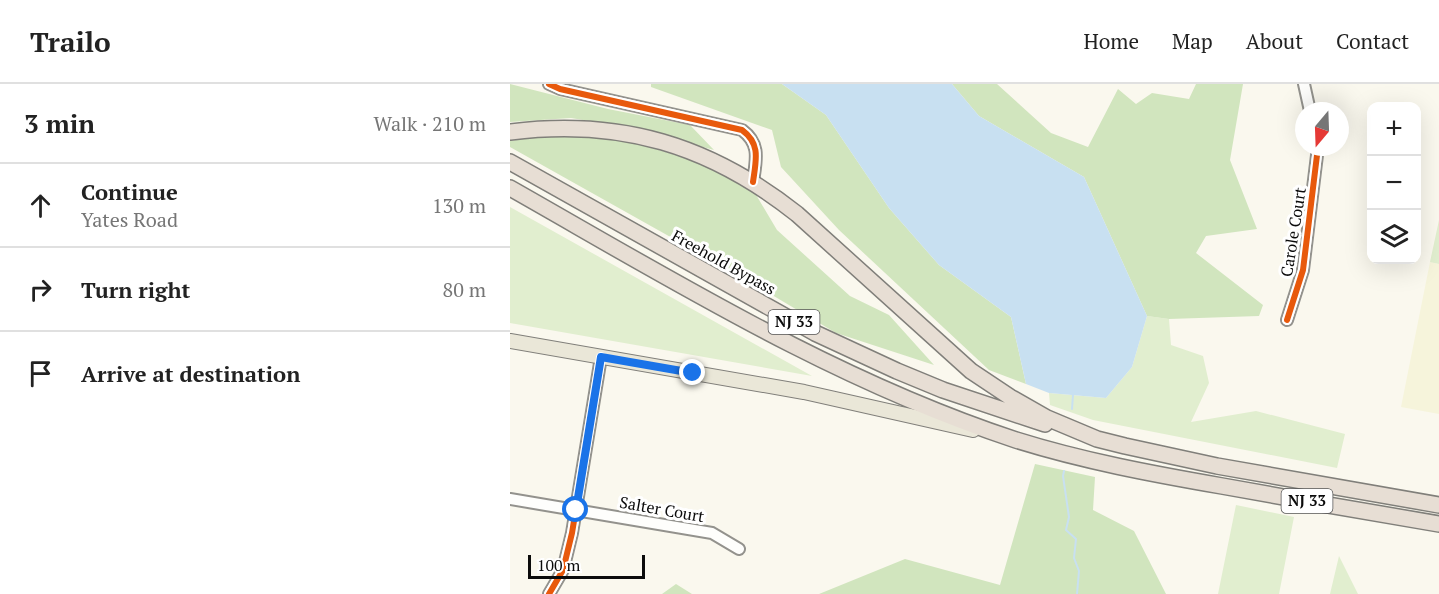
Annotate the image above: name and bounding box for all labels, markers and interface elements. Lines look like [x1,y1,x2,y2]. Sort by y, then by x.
text: Trailo [30,23,111,60]
text: Home [1083,27,1139,55]
text: Map [1172,27,1213,55]
text: About [1246,27,1303,55]
text: Contact [1336,27,1409,55]
north arrow [1295,102,1349,156]
map controls [1367,102,1421,264]
button: + [1367,102,1421,156]
text: 3 min [24,106,95,140]
text: Walk · 210 m [374,110,486,137]
button: − [1367,156,1421,210]
text: Continue [81,177,178,206]
street label: Carole Court [1275,186,1311,278]
icon: ahead [24,189,57,222]
text: 130 m [432,192,486,219]
text: Yates Road [81,206,178,233]
button: layers [1367,210,1421,264]
street label: Freehold Bypass [668,224,780,300]
icon: right [24,273,57,306]
text: Turn right [81,275,190,304]
text: 80 m [443,276,486,303]
road number: NJ 33 [768,310,820,334]
icon: arrive [24,357,57,390]
text: Arrive at destination [81,359,300,388]
route end [679,359,705,385]
road number: NJ 33 [1282,489,1332,513]
street label: Salter Court [618,491,706,527]
route start [562,496,588,522]
scale bar [528,552,645,580]
text: 100 m [537,554,580,576]

